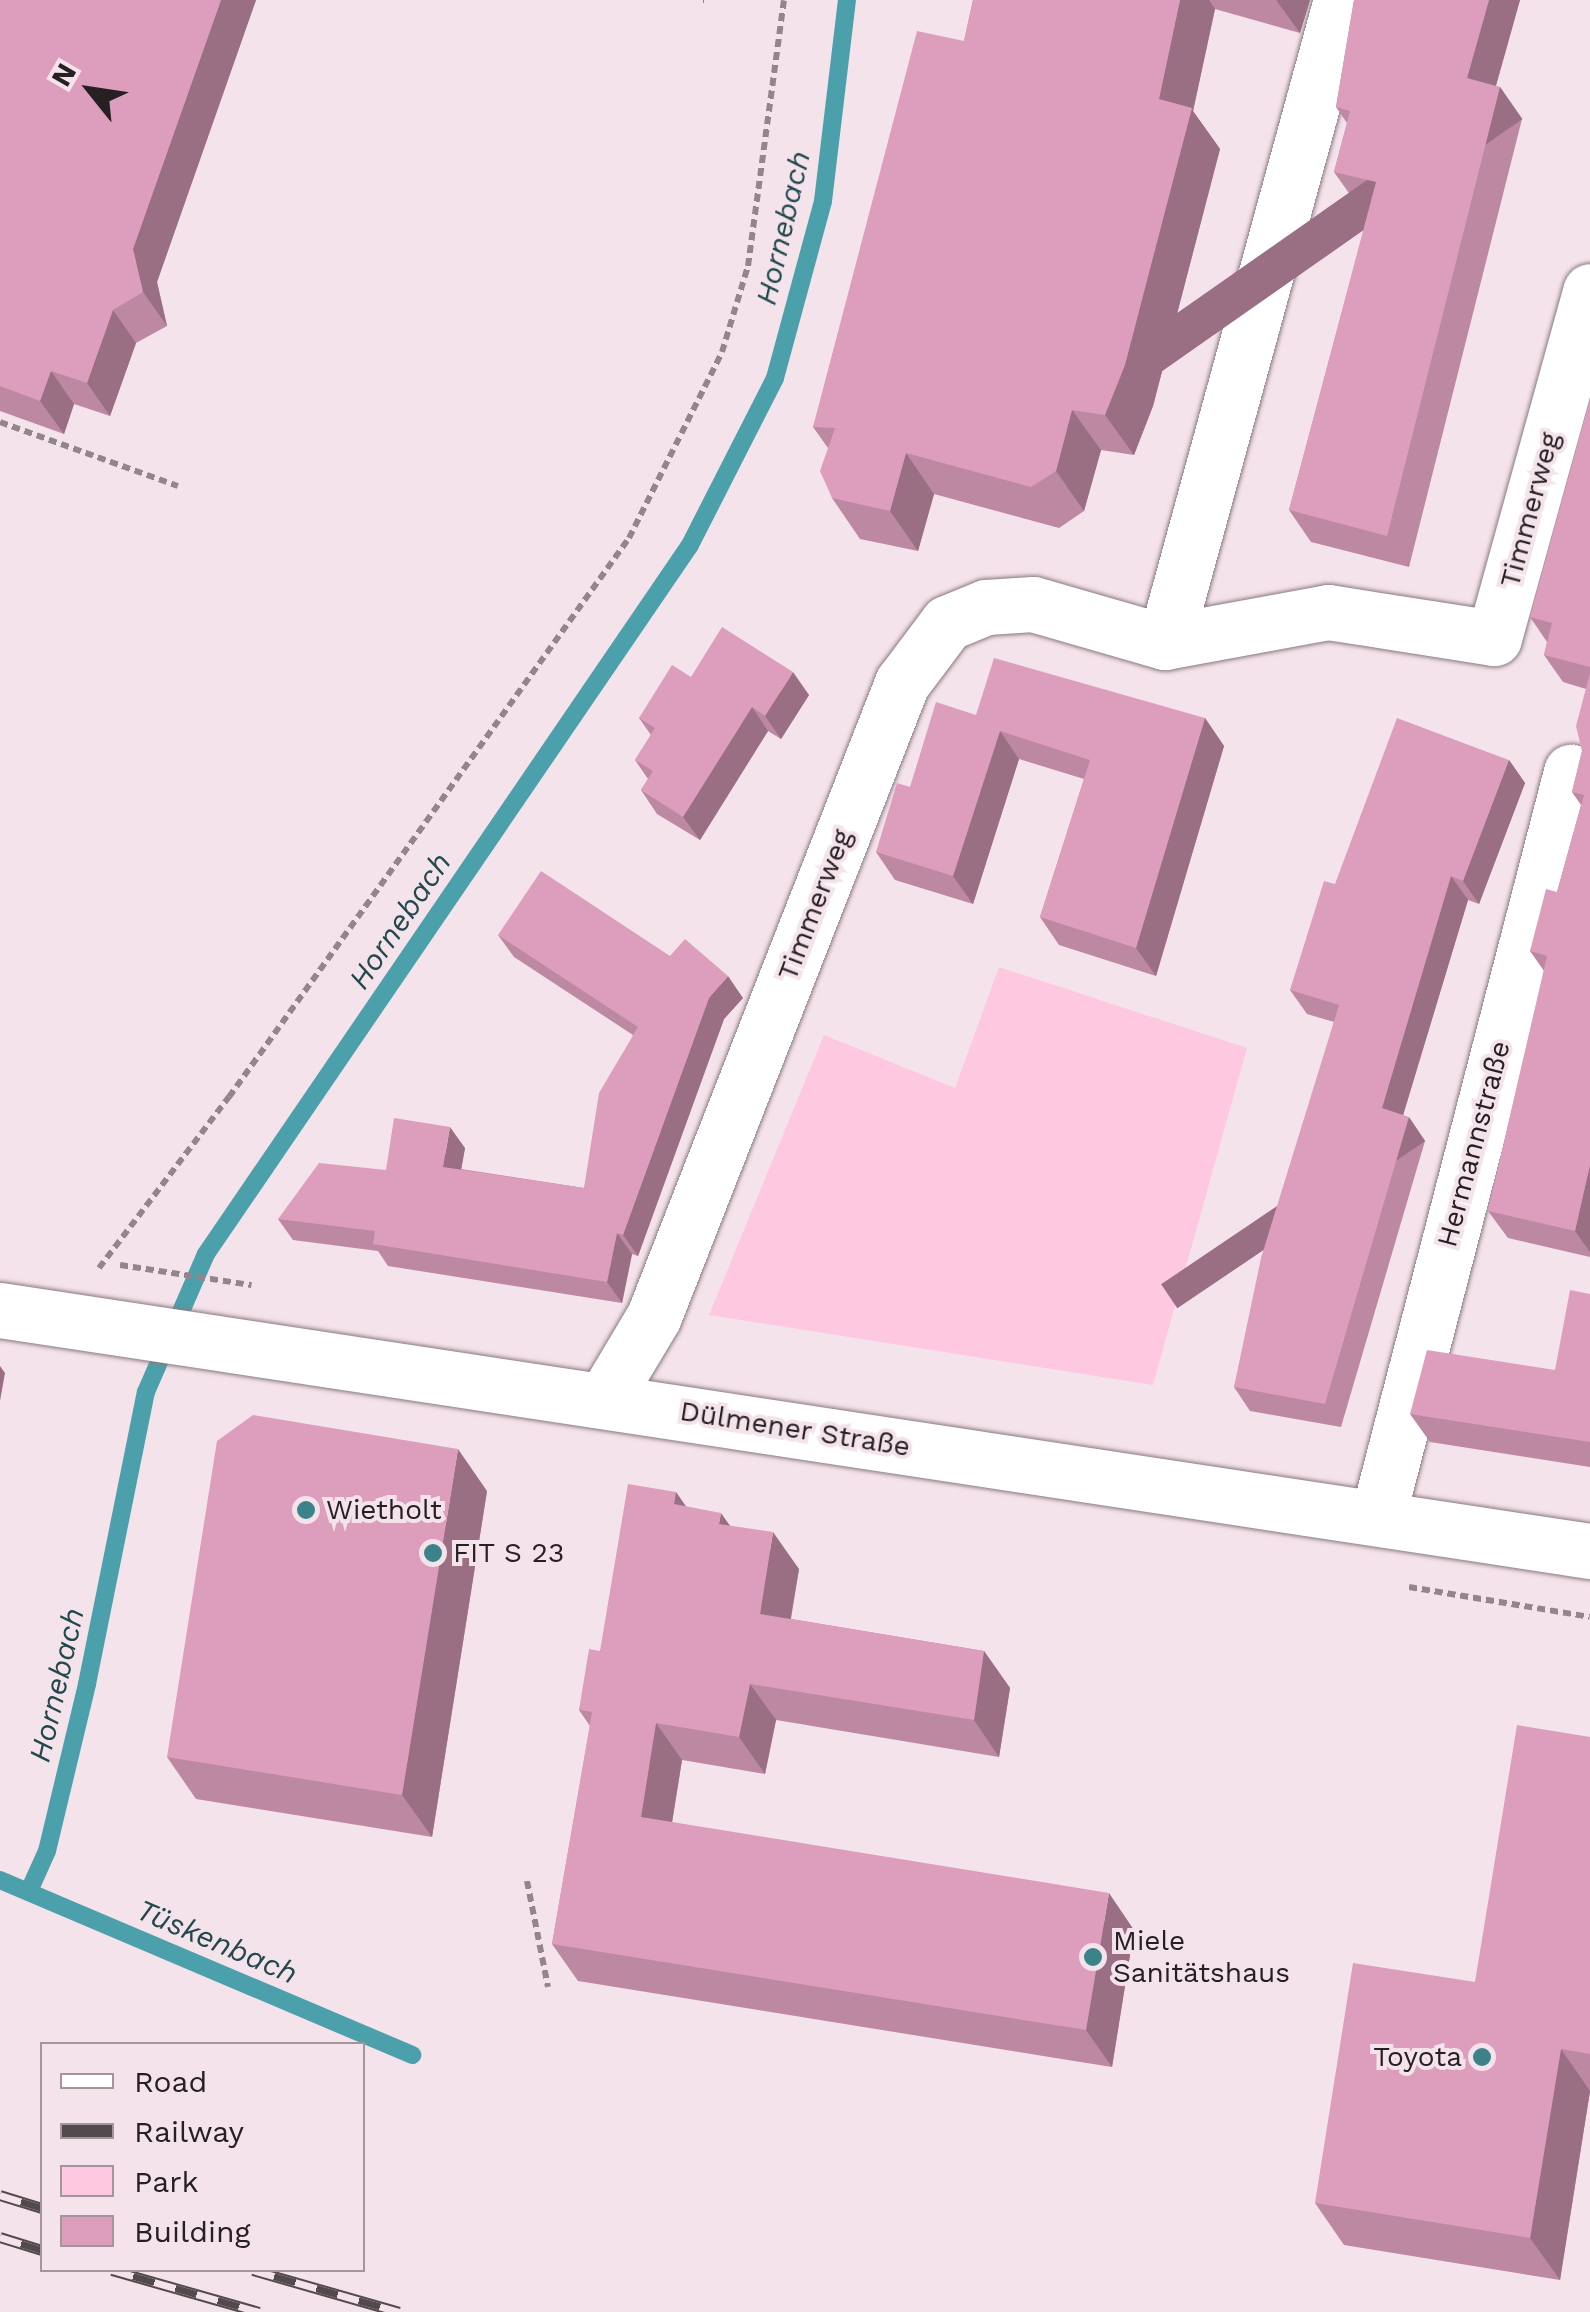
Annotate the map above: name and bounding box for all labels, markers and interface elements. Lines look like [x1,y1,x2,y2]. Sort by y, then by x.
north arrow [40,40,140,140]
text: N [44,58,83,92]
water label: Hornebach [748,148,818,308]
street label: Timmerweg [1493,429,1567,591]
street label: Timmerweg [771,825,859,985]
water label: Hornebach [341,846,459,996]
street label: Hermannstraße [1430,1037,1518,1251]
street label: Dülmener Straße [677,1394,913,1464]
place label: Wietholt [326,1493,442,1527]
marker: Wietholt [295,1499,317,1521]
place label: FIT S 23 [453,1536,565,1570]
marker: FIT S 23 [422,1542,444,1564]
water label: Hornebach [22,1605,92,1765]
water label: Tüskenbach [131,1892,303,1992]
place label: Miele Sanitätshaus [1113,1924,1290,1990]
marker: Miele Sanitätshaus [1082,1946,1104,1968]
place label: Toyota [1373,2040,1462,2074]
legend [40,2042,365,2272]
marker: Toyota [1471,2046,1493,2068]
text: Road [134,2064,207,2099]
text: Railway [134,2114,244,2149]
text: Park [134,2164,199,2199]
text: Building [134,2214,251,2249]

